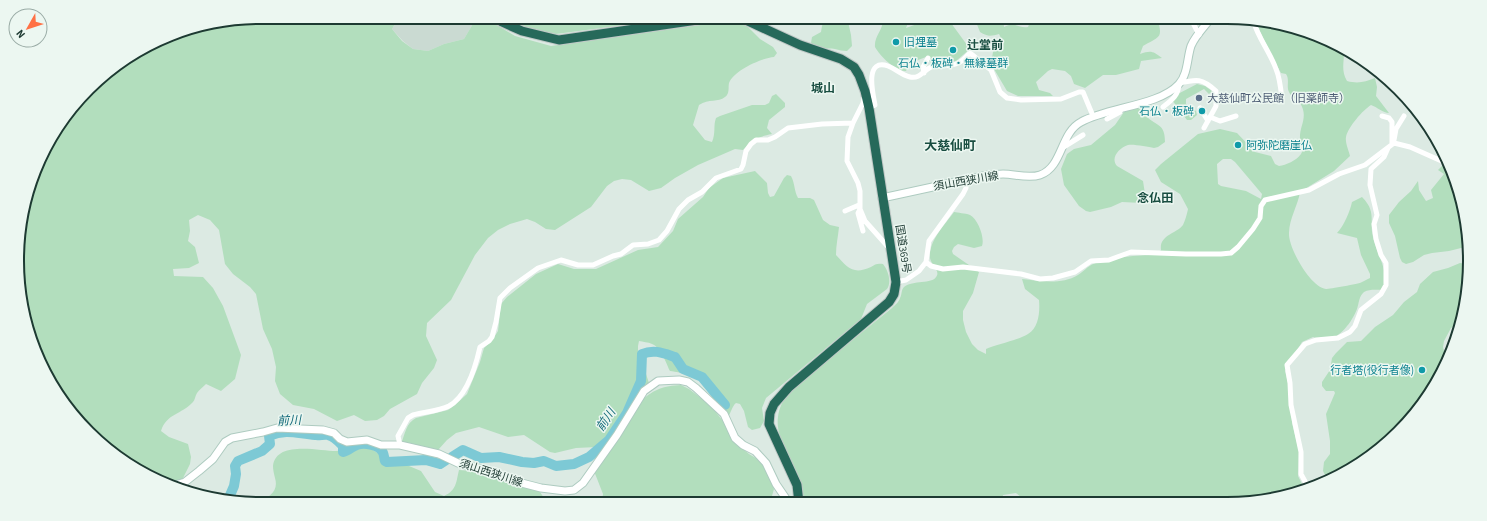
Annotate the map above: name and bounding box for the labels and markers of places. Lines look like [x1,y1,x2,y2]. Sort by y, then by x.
place label: 旧埋墓 [904,35,937,50]
marker: 旧埋墓 [891,37,901,47]
marker: 石仏・板碑・無縁墓群 [948,45,958,55]
place label: 石仏・板碑・無縁墓群 [898,56,1008,71]
place label: 大慈仙町公民館（旧薬師寺） [1207,91,1350,106]
marker: 大慈仙町公民館（旧薬師寺） [1194,93,1204,103]
place label: 石仏・板碑 [1139,104,1194,119]
marker: 石仏・板碑 [1197,106,1207,116]
place label: 阿弥陀磨崖仏 [1246,138,1312,153]
marker: 阿弥陀磨崖仏 [1233,140,1243,150]
place label: 行者塔(役行者像) [1330,363,1414,378]
marker: 行者塔(役行者像) [1417,365,1427,375]

